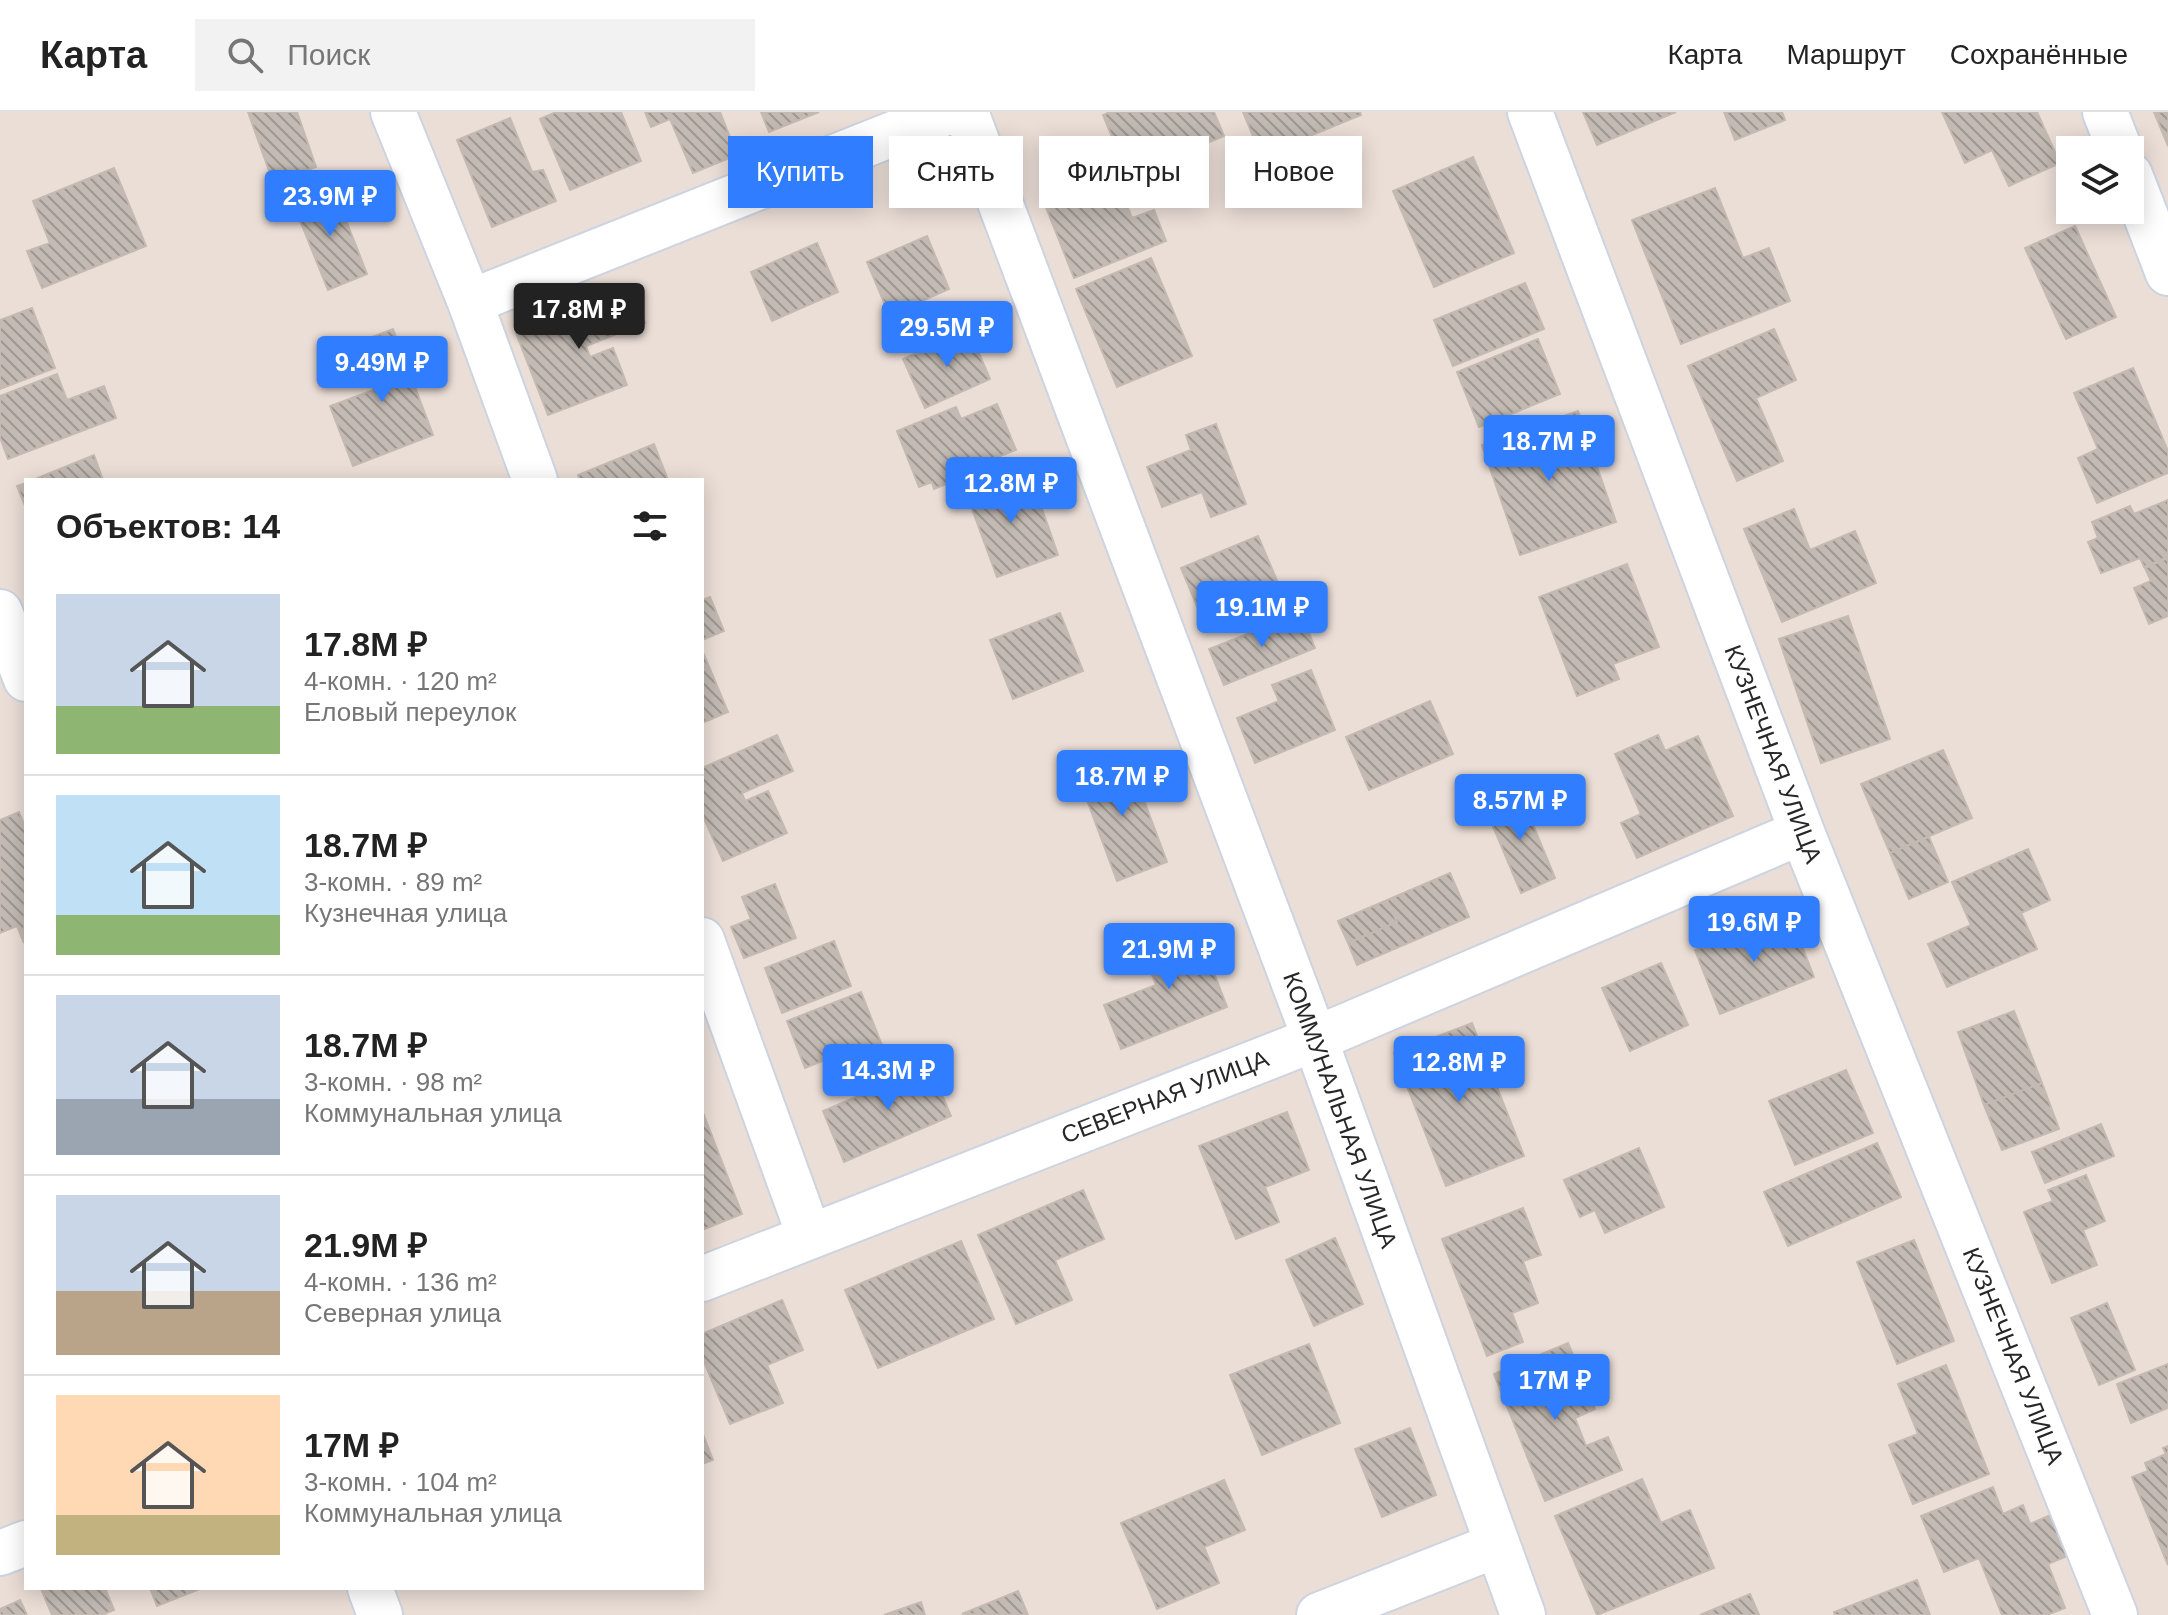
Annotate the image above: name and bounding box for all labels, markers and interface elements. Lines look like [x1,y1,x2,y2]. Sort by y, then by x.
search box [195,19,755,91]
icon: search [223,33,267,77]
text: Карта [40,34,147,76]
text: Поиск [287,38,370,71]
text: Карта [1667,39,1742,70]
text: Маршрут [1786,39,1906,70]
text: Сохранённые [1950,39,2128,70]
chip: Купить [728,136,873,208]
chip: Снять [889,136,1023,208]
chip: Фильтры [1039,136,1209,208]
chip: Новое [1225,136,1362,208]
map controls [2056,136,2144,224]
button: layers [2056,136,2144,224]
pin: 23.9M ₽ [256,170,404,238]
text: 23.9M ₽ [283,181,377,211]
pin: 17.8M ₽ [505,283,653,351]
text: 17.8M ₽ [532,294,626,324]
pin: 29.5M ₽ [873,301,1021,369]
text: 29.5M ₽ [900,312,994,342]
pin: 9.49M ₽ [308,336,456,404]
text: 9.49M ₽ [335,347,429,377]
pin: 18.7M ₽ [1475,415,1623,483]
text: 18.7M ₽ [1502,426,1596,456]
pin: 12.8M ₽ [937,457,1085,525]
text: 12.8M ₽ [964,468,1058,498]
icon: filters [628,504,672,548]
text: Объектов: 14 [56,507,280,545]
pin: 19.1M ₽ [1188,581,1336,649]
text: 19.1M ₽ [1215,592,1309,622]
text: 17.8M ₽ [304,625,428,663]
icon: home [120,626,216,722]
street label: КУЗНЕЧНАЯ УЛИЦА [1719,641,1828,867]
text: 4-комн. · 120 m² [304,666,497,696]
text: Еловый переулок [304,697,516,727]
pin: 18.7M ₽ [1048,750,1196,818]
text: 18.7M ₽ [1075,761,1169,791]
pin: 8.57M ₽ [1446,774,1594,842]
text: 8.57M ₽ [1473,785,1567,815]
text: 18.7M ₽ [304,826,428,864]
icon: home [120,827,216,923]
text: 3-комн. · 89 m² [304,867,482,897]
pin: 19.6M ₽ [1680,896,1828,964]
text: Кузнечная улица [304,898,507,928]
text: 19.6M ₽ [1707,907,1801,937]
pin: 21.9M ₽ [1095,923,1243,991]
text: 21.9M ₽ [1122,934,1216,964]
street label: КОММУНАЛЬНАЯ УЛИЦА [1278,968,1403,1251]
text: 18.7M ₽ [304,1026,428,1064]
icon: home [120,1027,216,1123]
pin: 12.8M ₽ [1385,1036,1533,1104]
pin: 14.3M ₽ [814,1044,962,1112]
street label: СЕВЕРНАЯ УЛИЦА [1057,1045,1272,1149]
text: 12.8M ₽ [1412,1047,1506,1077]
text: 14.3M ₽ [841,1055,935,1085]
text: 3-комн. · 98 m² [304,1067,482,1097]
text: Коммунальная улица [304,1098,562,1128]
text: 21.9M ₽ [304,1226,428,1264]
icon: home [120,1227,216,1323]
street label: КУЗНЕЧНАЯ УЛИЦА [1958,1243,2069,1468]
text: 4-комн. · 136 m² [304,1267,497,1297]
text: Северная улица [304,1298,501,1328]
pin: 17M ₽ [1499,1354,1611,1422]
text: 17M ₽ [1519,1365,1591,1395]
text: 17M ₽ [304,1426,399,1464]
icon: home [120,1427,216,1523]
text: 3-комн. · 104 m² [304,1467,497,1497]
text: Коммунальная улица [304,1498,562,1528]

